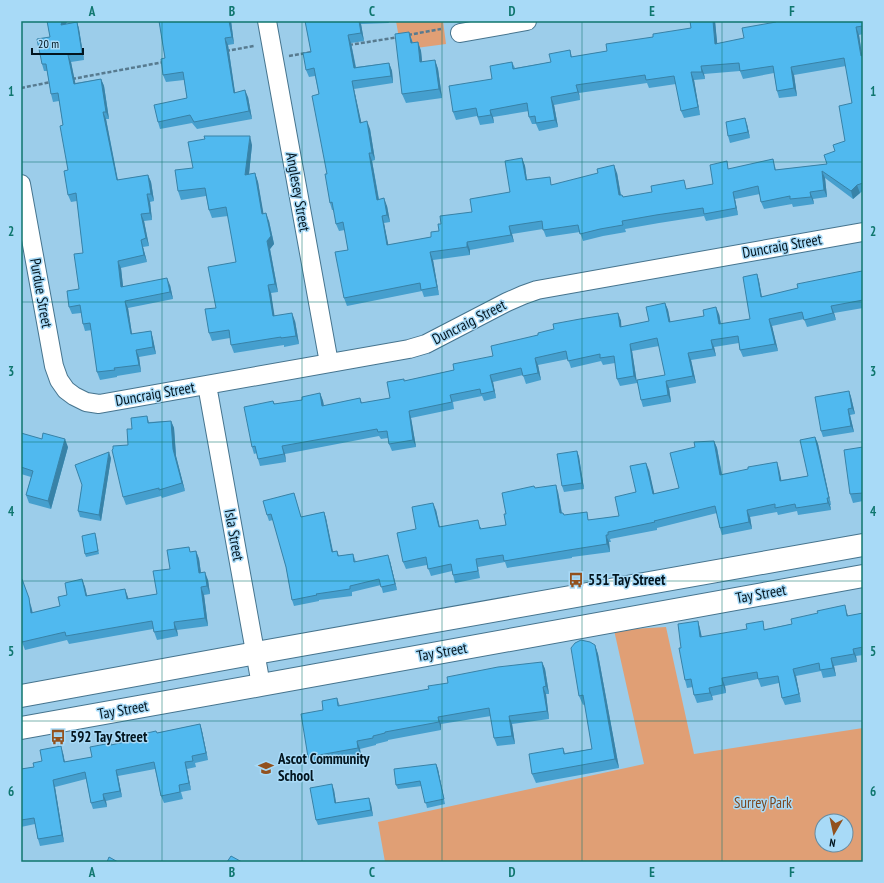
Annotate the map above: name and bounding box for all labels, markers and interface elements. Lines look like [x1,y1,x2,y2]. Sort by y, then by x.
text: A [88,3,96,20]
text: B [229,3,235,20]
text: C [369,3,375,20]
text: D [509,3,516,20]
text: E [649,3,655,20]
text: F [789,3,795,20]
scale bar [32,30,83,56]
text: 20 m [38,36,59,51]
text: 1 [8,83,14,100]
text: 1 [870,83,876,100]
street label: Anglesey Street [282,151,315,233]
text: 2 [8,223,14,240]
text: 2 [870,223,876,240]
street label: Duncraig Street [741,229,823,262]
street label: Purdue Street [26,257,57,329]
street label: Duncraig Street [429,295,509,348]
text: 3 [8,363,14,380]
text: 3 [870,363,876,380]
street label: Duncraig Street [114,377,196,410]
text: 4 [8,503,15,520]
text: 4 [870,503,877,520]
street label: Isla Street [221,508,248,562]
place label: 551 Tay Street [588,570,666,589]
bus stop icon: 551 Tay Street [567,571,585,589]
street label: Tay Street [734,580,788,607]
street label: Tay Street [415,638,469,665]
text: 5 [8,643,14,660]
text: 5 [870,643,876,660]
street label: Tay Street [96,696,150,723]
place label: 592 Tay Street [70,727,148,746]
bus stop icon: 592 Tay Street [49,728,67,746]
place label: Ascot Community School [277,749,371,785]
school or university icon: Ascot Community School [257,759,275,777]
text: 6 [8,783,14,800]
text: 6 [870,783,876,800]
park label: Surrey Park [734,793,792,812]
north arrow [814,813,854,853]
text: N [828,835,836,850]
text: A [88,864,96,881]
text: B [229,864,235,881]
text: C [369,864,375,881]
text: D [509,864,516,881]
text: E [649,864,655,881]
text: F [789,864,795,881]

